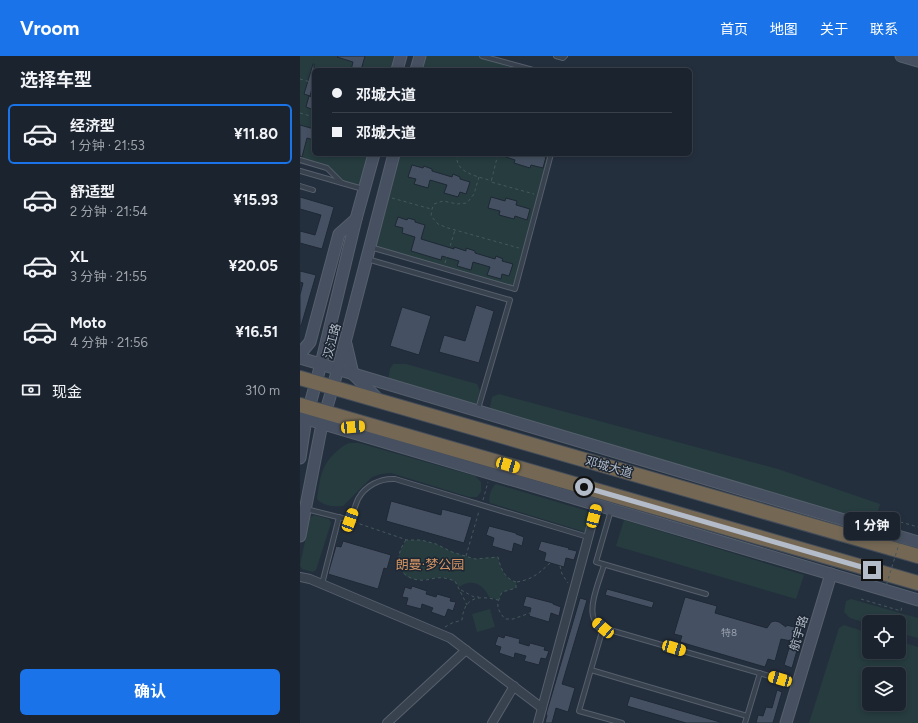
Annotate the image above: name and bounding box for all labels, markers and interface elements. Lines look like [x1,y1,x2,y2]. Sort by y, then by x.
text: Vroom [20,17,79,40]
text: 首页 [720,21,748,38]
text: 地图 [770,21,798,38]
text: 关于 [820,21,848,38]
text: 联系 [870,21,898,38]
text: 选择车型 [20,69,92,91]
text: 邓城大道 [356,86,416,104]
icon: car [22,116,58,152]
text: 经济型 [70,117,115,135]
text: 邓城大道 [356,124,416,142]
text: ¥11.80 [234,125,278,143]
text: 1 分钟 · 21:53 [70,138,145,153]
icon: car [22,182,58,218]
text: 舒适型 [70,183,115,201]
text: ¥15.93 [233,191,278,209]
text: 2 分钟 · 21:54 [70,204,148,219]
icon: car [22,248,58,284]
text: XL [70,248,88,266]
text: ¥20.05 [228,257,278,275]
text: 3 分钟 · 21:55 [70,269,147,284]
icon: car [22,314,58,350]
text: Moto [70,314,106,332]
street label: 汉江路 [321,322,343,360]
text: ¥16.51 [235,323,278,341]
text: 4 分钟 · 21:56 [70,335,148,350]
icon: cash [20,379,42,401]
text: 现金 [52,383,82,401]
text: 310 m [245,383,280,398]
car [341,420,365,434]
street label: 邓城大道 [584,454,634,480]
car [495,456,521,474]
route start [575,478,593,496]
car [585,503,603,529]
car [340,507,360,533]
callout: 1 分钟 [844,512,900,540]
text: 1 分钟 [855,518,889,533]
district label: 朗曼·梦公园 [396,557,464,572]
route end [863,561,881,579]
street label: 航宇路 [787,614,811,652]
map controls [862,615,906,711]
button: locate [862,615,906,659]
car [590,616,616,640]
house number: 特8 [721,626,737,639]
car [661,639,687,657]
button: layers [862,667,906,711]
button: 确认 [20,669,280,715]
car [767,670,793,688]

